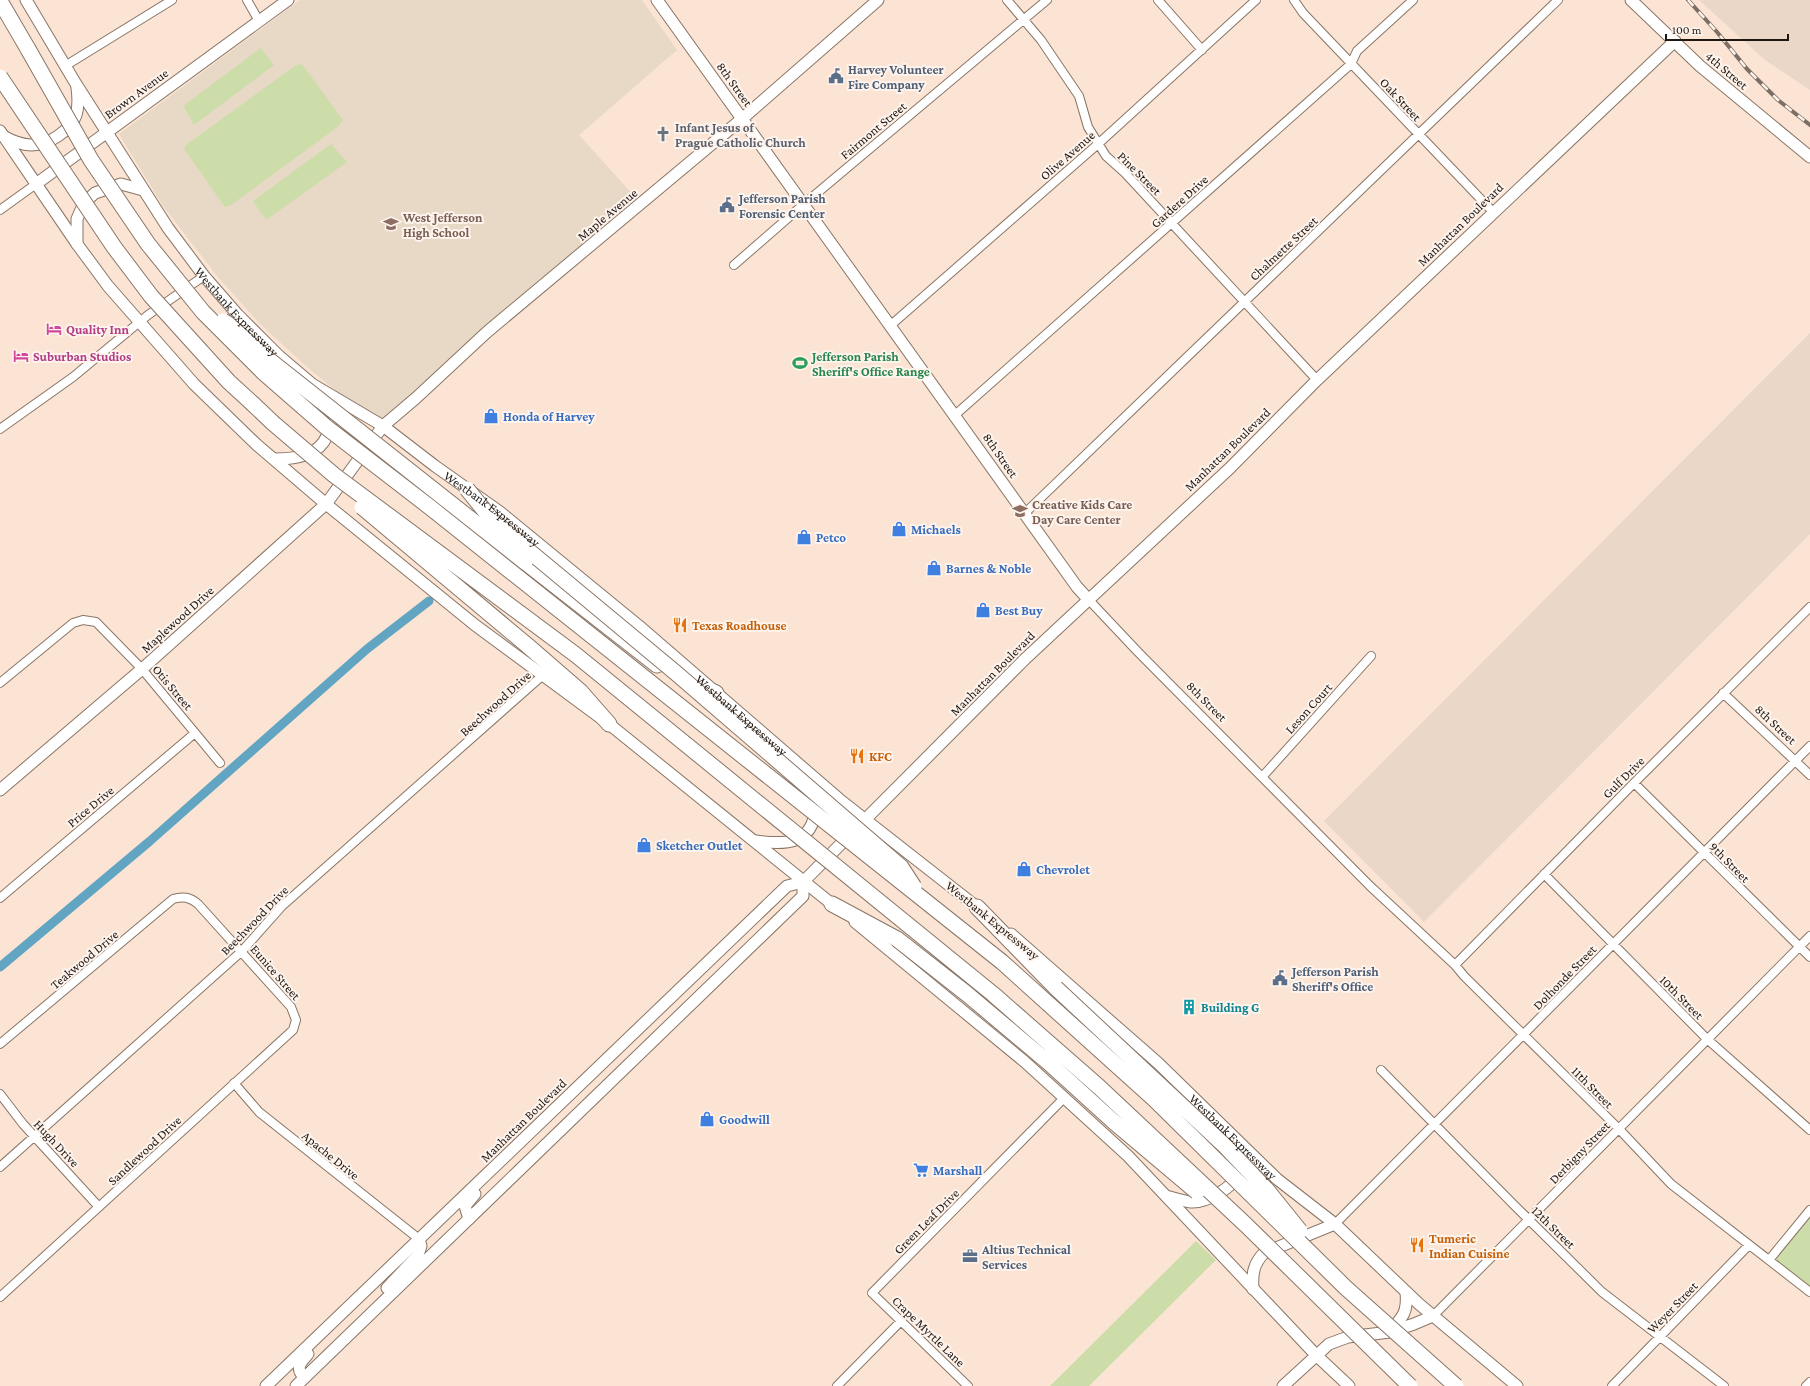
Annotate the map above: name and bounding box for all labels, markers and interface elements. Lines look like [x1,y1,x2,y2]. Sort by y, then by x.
scale bar [1666,16,1788,42]
text: 100 m [1672,23,1702,37]
street label: 4th Street [1702,48,1751,93]
street label: 8th Street [714,59,756,110]
place label: Harvey Volunteer Fire Company [848,62,945,92]
street label: Brown Avenue [101,65,171,122]
public building icon: Harvey Volunteer Fire Company [827,67,845,85]
street label: Oak Street [1377,75,1425,125]
street label: Fairmont Street [837,98,910,162]
place label: Infant Jesus of Prague Catholic Church [675,120,806,150]
church icon: Infant Jesus of Prague Catholic Church [654,125,672,143]
street label: Olive Avenue [1037,127,1098,183]
street label: Pine Street [1115,148,1165,199]
street label: Gardere Drive [1148,172,1211,231]
street label: Manhattan Boulevard [1414,179,1506,269]
street label: Maple Avenue [574,185,641,244]
place label: Jefferson Parish Forensic Center [737,191,826,221]
public building icon: Jefferson Parish Forensic Center [718,196,736,214]
place label: West Jefferson High School [402,210,483,240]
street label: Chalmette Street [1246,213,1321,284]
school or university icon: West Jefferson High School [382,215,400,233]
street label: Westbank Expressway [192,264,282,360]
hotel icon: Quality Inn [45,320,63,338]
place label: Quality Inn [66,322,129,337]
hotel icon: Suburban Studios [12,347,30,365]
place label: Suburban Studios [33,349,131,364]
place label: Jefferson Parish Sheriff's Office Range [810,349,930,379]
sports icon: Jefferson Parish Sheriff's Office Range [791,354,809,372]
street label: Manhattan Boulevard [1181,404,1273,494]
shop icon: Honda of Harvey [482,407,500,425]
place label: Honda of Harvey [503,409,595,424]
street label: 8th Street [980,430,1022,481]
street label: Westbank Expressway [441,468,544,550]
place label: Creative Kids Care Day Care Center [1032,497,1132,527]
school or university icon: Creative Kids Care Day Care Center [1011,502,1029,520]
shop icon: Michaels [890,520,908,538]
place label: Michaels [911,522,961,537]
shop icon: Petco [795,528,813,546]
place label: Petco [816,530,846,545]
shop icon: Barnes & Noble [925,559,943,577]
place label: Barnes & Noble [946,561,1031,576]
street label: Maplewood Drive [138,583,217,656]
shop icon: Best Buy [974,601,992,619]
place label: Best Buy [995,603,1043,618]
restaurant icon: Texas Roadhouse [671,616,689,634]
place label: Texas Roadhouse [692,618,787,633]
street label: Manhattan Boulevard [947,628,1038,719]
street label: Otis Street [149,662,196,714]
street label: Beechwood Drive [457,667,534,739]
street label: Westbank Expressway [693,672,791,760]
street label: 8th Street [1183,678,1231,725]
street label: Leson Court [1282,679,1336,737]
street label: 8th Street [1752,701,1800,748]
restaurant icon: KFC [848,747,866,765]
place label: KFC [869,749,892,764]
street label: Gulf Drive [1599,753,1648,801]
street label: Price Drive [64,782,117,830]
shop icon: Sketcher Outlet [635,836,653,854]
place label: Sketcher Outlet [656,838,743,853]
street label: 9th Street [1706,839,1753,886]
shop icon: Chevrolet [1015,860,1033,878]
place label: Chevrolet [1036,862,1090,877]
street label: Westbank Expressway [943,878,1043,963]
street label: Beechwood Drive [217,882,291,958]
street label: Teakwood Drive [47,926,122,992]
street label: Dolhonde Street [1530,941,1600,1013]
street label: Eunice Street [248,942,304,1004]
place label: Jefferson Parish Sheriff's Office [1290,964,1379,994]
public building icon: Jefferson Parish Sheriff's Office [1271,969,1289,987]
street label: 10th Street [1657,972,1707,1023]
building icon: Building G [1180,998,1198,1016]
place label: Building G [1201,1000,1259,1015]
street label: 11th Street [1569,1063,1617,1112]
street label: Manhattan Boulevard [477,1075,569,1165]
street label: Westbank Expressway [1186,1091,1281,1184]
shop icon: Goodwill [698,1110,716,1128]
street label: Sandlewood Drive [105,1112,184,1188]
place label: Goodwill [719,1112,770,1127]
street label: Hugh Drive [31,1117,83,1170]
street label: Derbigny Street [1546,1117,1613,1187]
street label: Apache Drive [299,1128,362,1183]
supermarket icon: Marshall [912,1161,930,1179]
place label: Marshall [933,1163,983,1178]
street label: Green Leaf Drive [891,1185,962,1257]
street label: 12th Street [1529,1203,1579,1252]
place label: Tumeric Indian Cuisine [1429,1231,1510,1261]
restaurant icon: Tumeric Indian Cuisine [1408,1236,1426,1254]
place label: Altius Technical Services [981,1242,1071,1272]
office icon: Altius Technical Services [961,1247,979,1265]
street label: Weyer Street [1644,1278,1701,1336]
street label: Crape Myrtle Lane [889,1293,968,1370]

